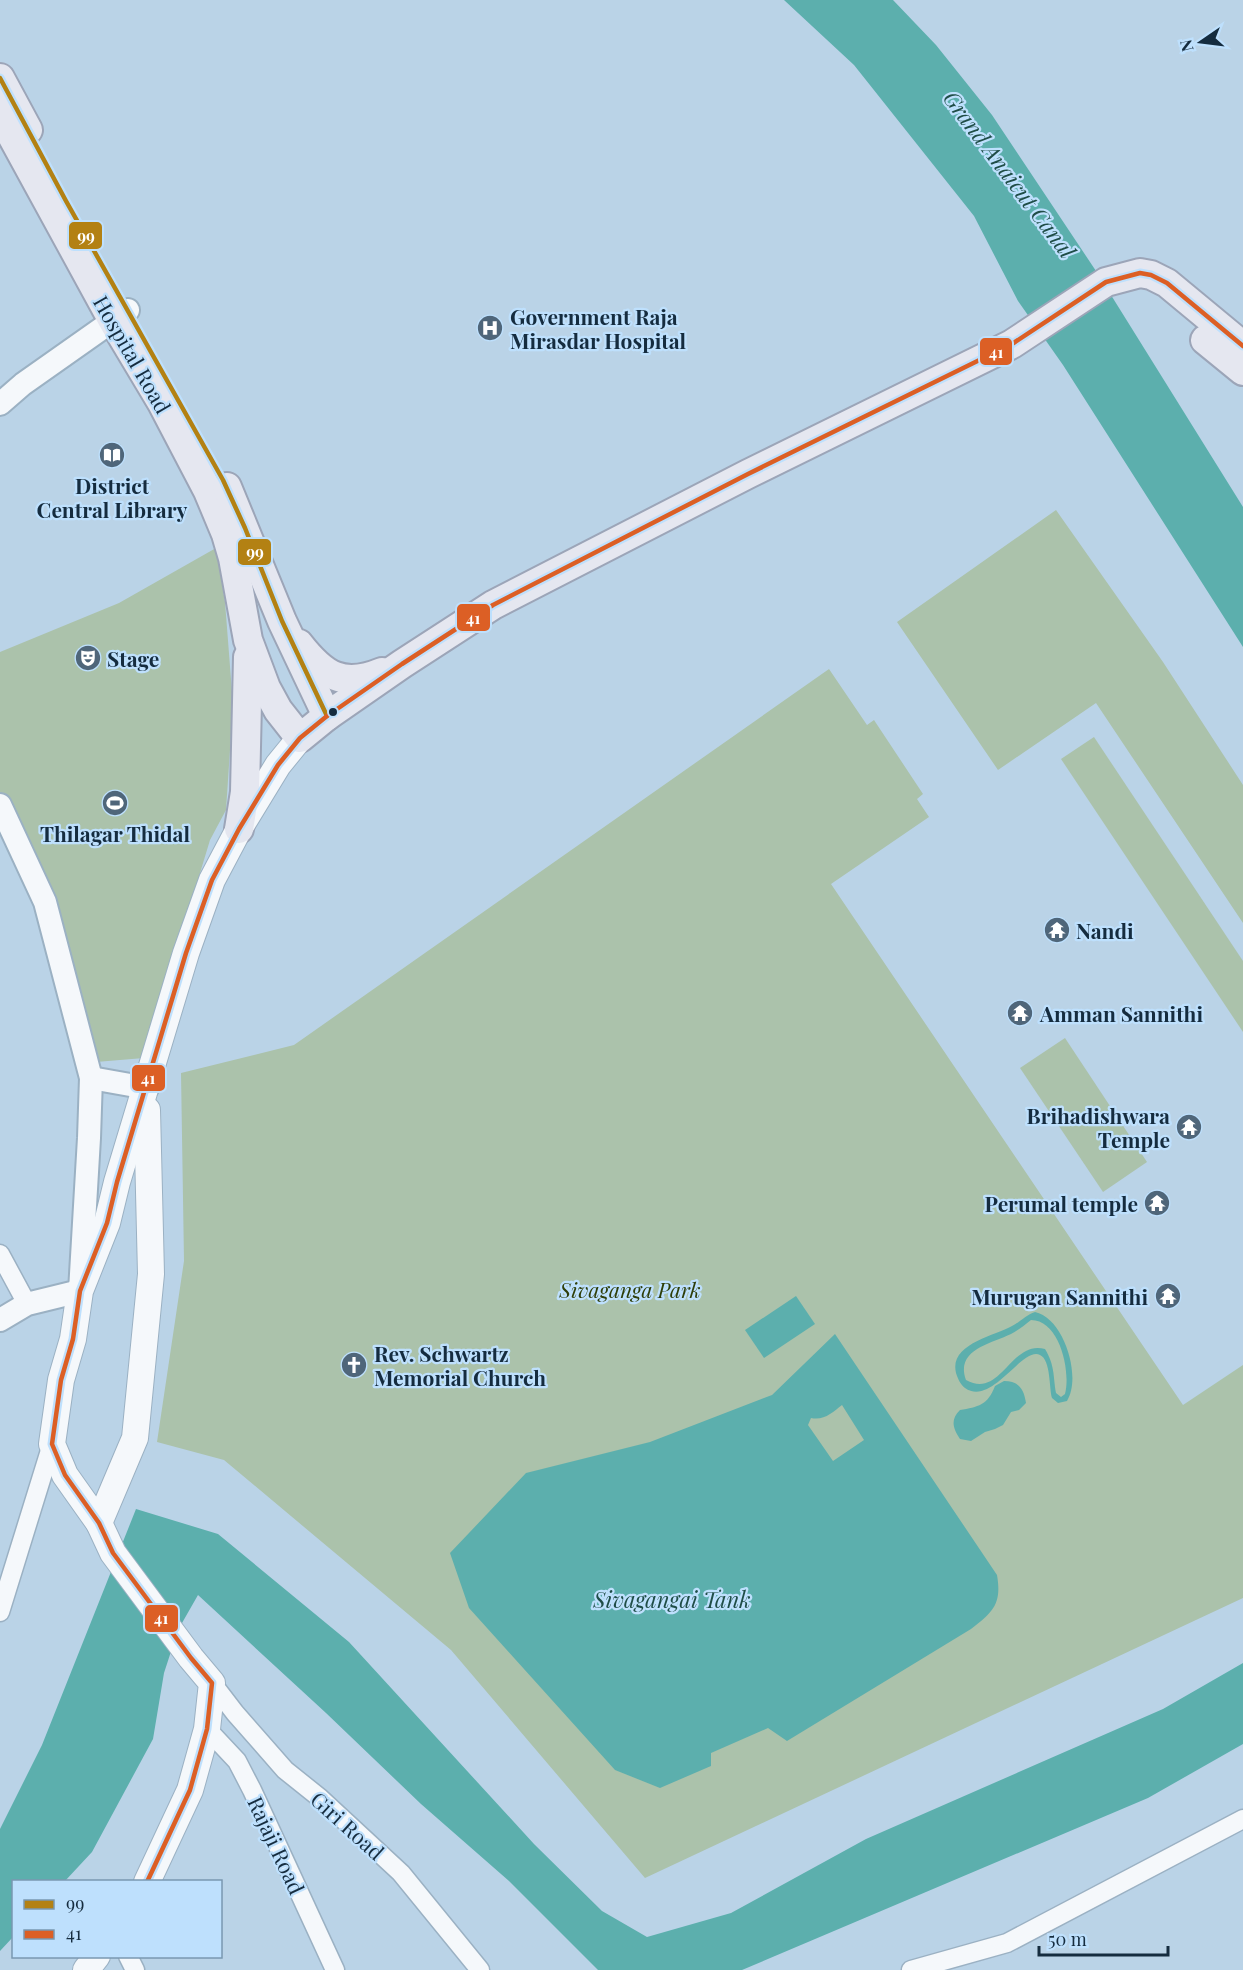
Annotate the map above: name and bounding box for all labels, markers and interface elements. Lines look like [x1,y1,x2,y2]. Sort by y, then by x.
north arrow [1171,12,1231,72]
text: N [1174,37,1198,54]
water label: Grand Anaicut Canal [937,84,1083,265]
line badge: 99 [68,221,103,250]
text: 99 [77,225,95,246]
street label: Hospital Road [88,290,178,418]
place label: Government Raja Mirasdar Hospital [510,302,687,354]
hospital icon: Government Raja Mirasdar Hospital [475,313,505,343]
line badge: 41 [979,337,1013,366]
text: 41 [989,341,1003,362]
library icon: District Central Library [97,440,127,470]
place label: District Central Library [37,471,187,523]
line badge: 99 [237,538,272,566]
text: 99 [246,541,264,562]
line badge: 41 [456,603,491,632]
text: 41 [466,607,480,628]
theatre icon: Stage [73,643,103,673]
place label: Stage [107,644,159,672]
unlabelled marker [327,706,339,718]
sports icon: Thilagar Thidal [100,788,130,818]
place label: Thilagar Thidal [40,819,190,847]
temple icon: Nandi [1042,915,1072,945]
place label: Nandi [1076,916,1134,944]
temple icon: Amman Sannithi [1005,998,1035,1028]
place label: Amman Sannithi [1039,999,1203,1027]
line badge: 41 [131,1064,166,1092]
text: 41 [141,1067,155,1088]
place label: Brihadishwara Temple [1027,1101,1170,1153]
temple icon: Brihadishwara Temple [1174,1112,1204,1142]
temple icon: Perumal temple [1142,1188,1172,1218]
place label: Perumal temple [985,1189,1138,1217]
park label: Sivaganga Park [558,1275,701,1303]
temple icon: Murugan Sannithi [1153,1281,1183,1311]
place label: Murugan Sannithi [971,1282,1148,1310]
place label: Rev. Schwartz Memorial Church [374,1339,546,1391]
church icon: Rev. Schwartz Memorial Church [339,1350,369,1380]
water label: Sivagangai Tank [592,1584,751,1614]
line badge: 41 [144,1604,179,1633]
text: 41 [154,1607,168,1628]
street label: Giri Road [305,1785,391,1865]
street label: Rajaji Road [242,1792,312,1898]
legend [12,1880,222,1958]
text: 99 [66,1891,84,1915]
scale bar [1039,1919,1168,1957]
text: 41 [66,1921,82,1945]
text: 50 m [1048,1927,1087,1951]

